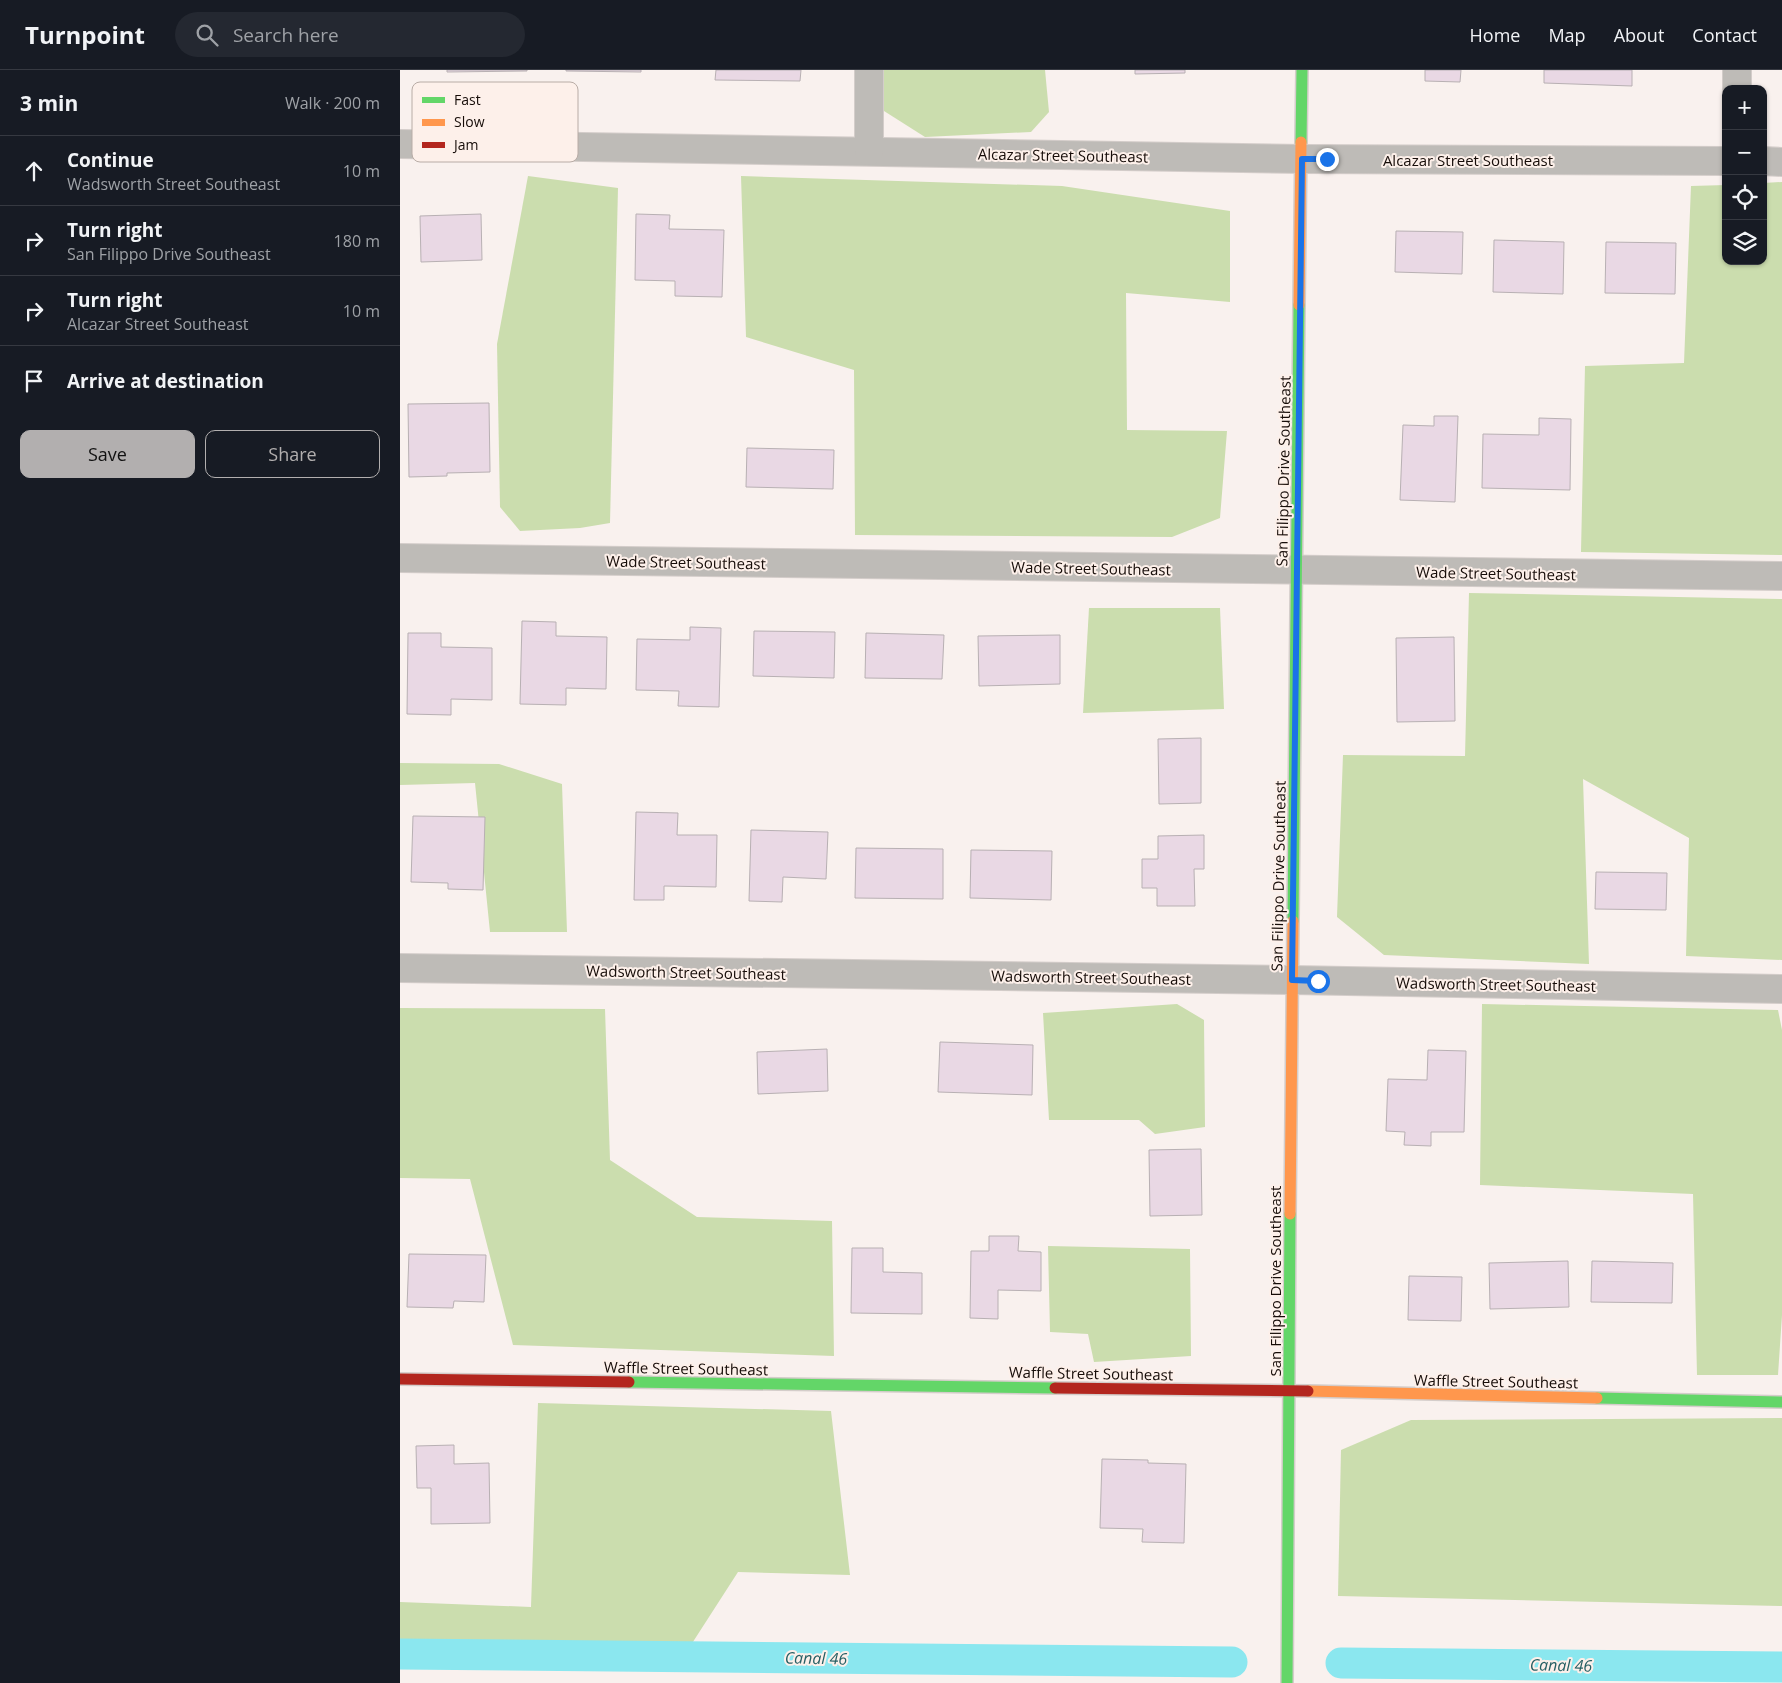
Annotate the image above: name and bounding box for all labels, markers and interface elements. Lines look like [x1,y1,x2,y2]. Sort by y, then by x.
search box [175,12,525,57]
text: Turnpoint [25,18,145,51]
icon: search [193,21,221,49]
text: Search here [233,22,339,48]
text: Home [1470,23,1520,47]
text: Map [1548,23,1586,47]
text: About [1614,23,1664,47]
text: Contact [1692,23,1757,47]
legend [412,82,578,162]
map controls [1722,85,1767,265]
button: + [1722,85,1767,130]
text: 3 min [20,89,78,117]
text: Fast [454,90,481,109]
text: Walk · 200 m [285,92,380,114]
text: Slow [454,112,485,131]
button: − [1722,130,1767,175]
text: Jam [452,135,479,154]
street label: Alcazar Street Southeast [978,144,1148,166]
text: Continue [67,147,154,173]
route end [1316,148,1339,171]
street label: Alcazar Street Southeast [1383,150,1553,170]
icon: ahead [20,157,48,185]
text: 10 m [343,160,380,182]
text: Wadsworth Street Southeast [67,173,280,195]
button: locate [1722,175,1767,220]
text: Turn right [67,217,162,243]
button: layers [1722,220,1767,265]
icon: right [20,227,48,255]
text: 180 m [334,230,380,252]
text: San Filippo Drive Southeast [67,243,271,265]
text: Turn right [67,287,162,313]
icon: right [20,297,48,325]
text: 10 m [343,300,380,322]
text: Alcazar Street Southeast [67,313,249,335]
icon: arrive [20,367,48,395]
text: Arrive at destination [67,368,264,394]
street label: San Filippo Drive Southeast [1271,375,1295,567]
button: Save [20,430,195,478]
button: Share [205,430,380,478]
street label: Wade Street Southeast [606,551,766,573]
street label: Wade Street Southeast [1011,557,1171,579]
street label: Wade Street Southeast [1416,562,1576,584]
street label: San Filippo Drive Southeast [1266,780,1290,972]
street label: Wadsworth Street Southeast [586,960,786,984]
street label: Wadsworth Street Southeast [991,965,1191,989]
route start [1307,970,1330,993]
street label: Wadsworth Street Southeast [1396,972,1596,996]
street label: San Filippo Drive Southeast [1265,1186,1285,1376]
street label: Waffle Street Southeast [604,1357,768,1379]
street label: Waffle Street Southeast [1009,1362,1173,1384]
street label: Waffle Street Southeast [1414,1370,1578,1392]
water label: Canal 46 [785,1646,848,1670]
water label: Canal 46 [1530,1653,1593,1677]

